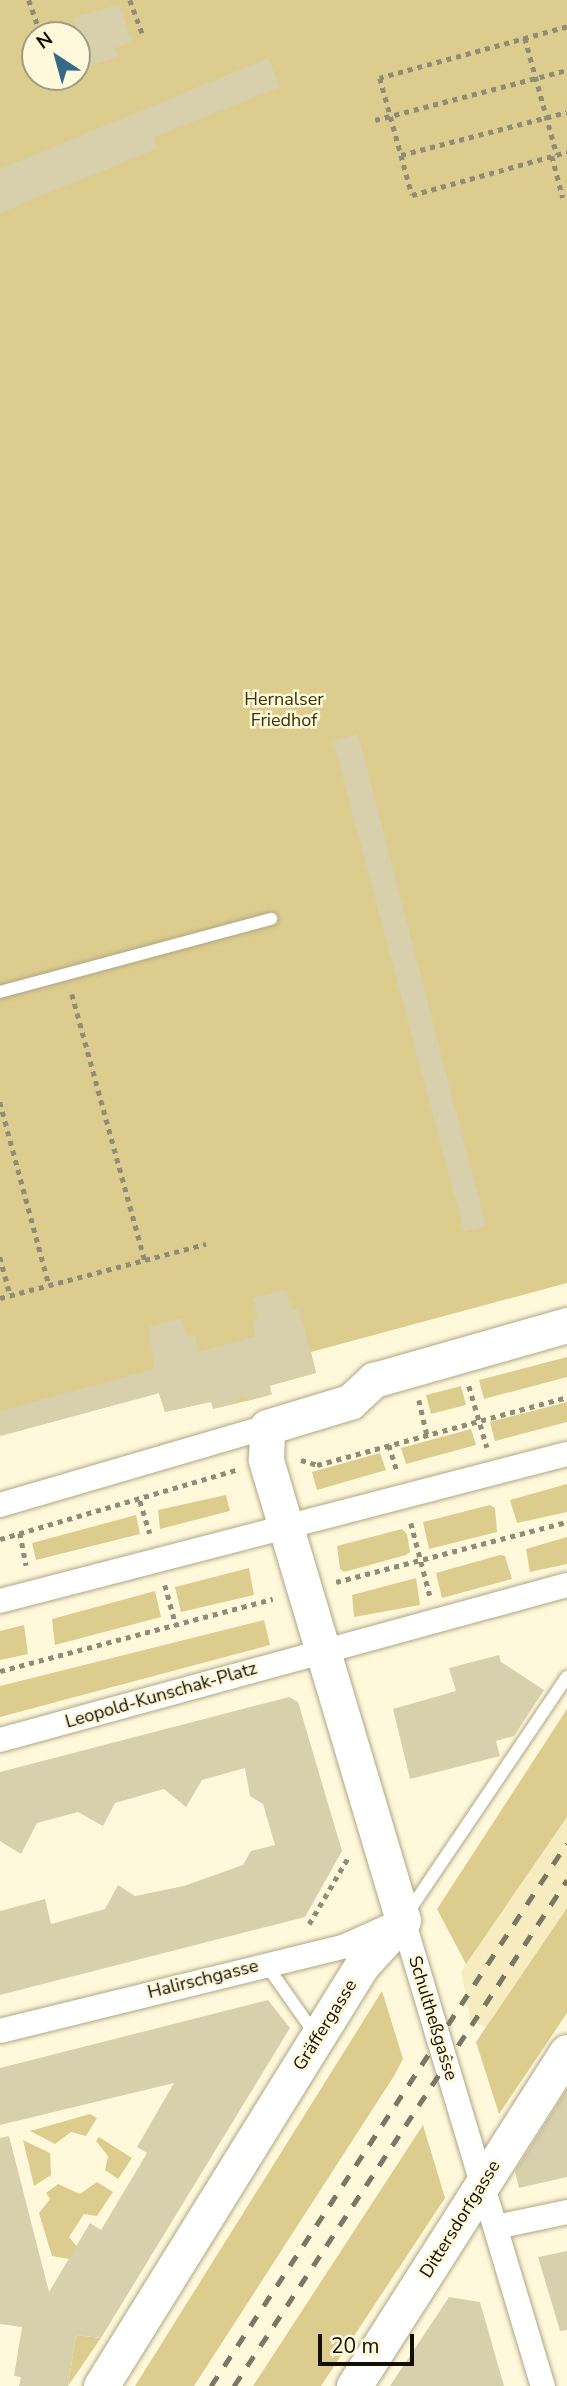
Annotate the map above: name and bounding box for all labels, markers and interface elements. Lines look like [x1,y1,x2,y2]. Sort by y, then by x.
north arrow [21,21,91,91]
text: N [31,26,58,55]
park label: Hernalser Friedhof [244,689,324,732]
street label: Leopold-Kunschak-Platz [63,1657,259,1733]
street label: Schultheßgasse [404,1953,462,2083]
street label: Halirschgasse [145,1955,261,2003]
street label: Gräffergasse [288,1975,362,2075]
street label: Dittersdorfgasse [415,2156,505,2282]
scale bar [322,2320,418,2364]
text: 20 m [331,2332,380,2360]

